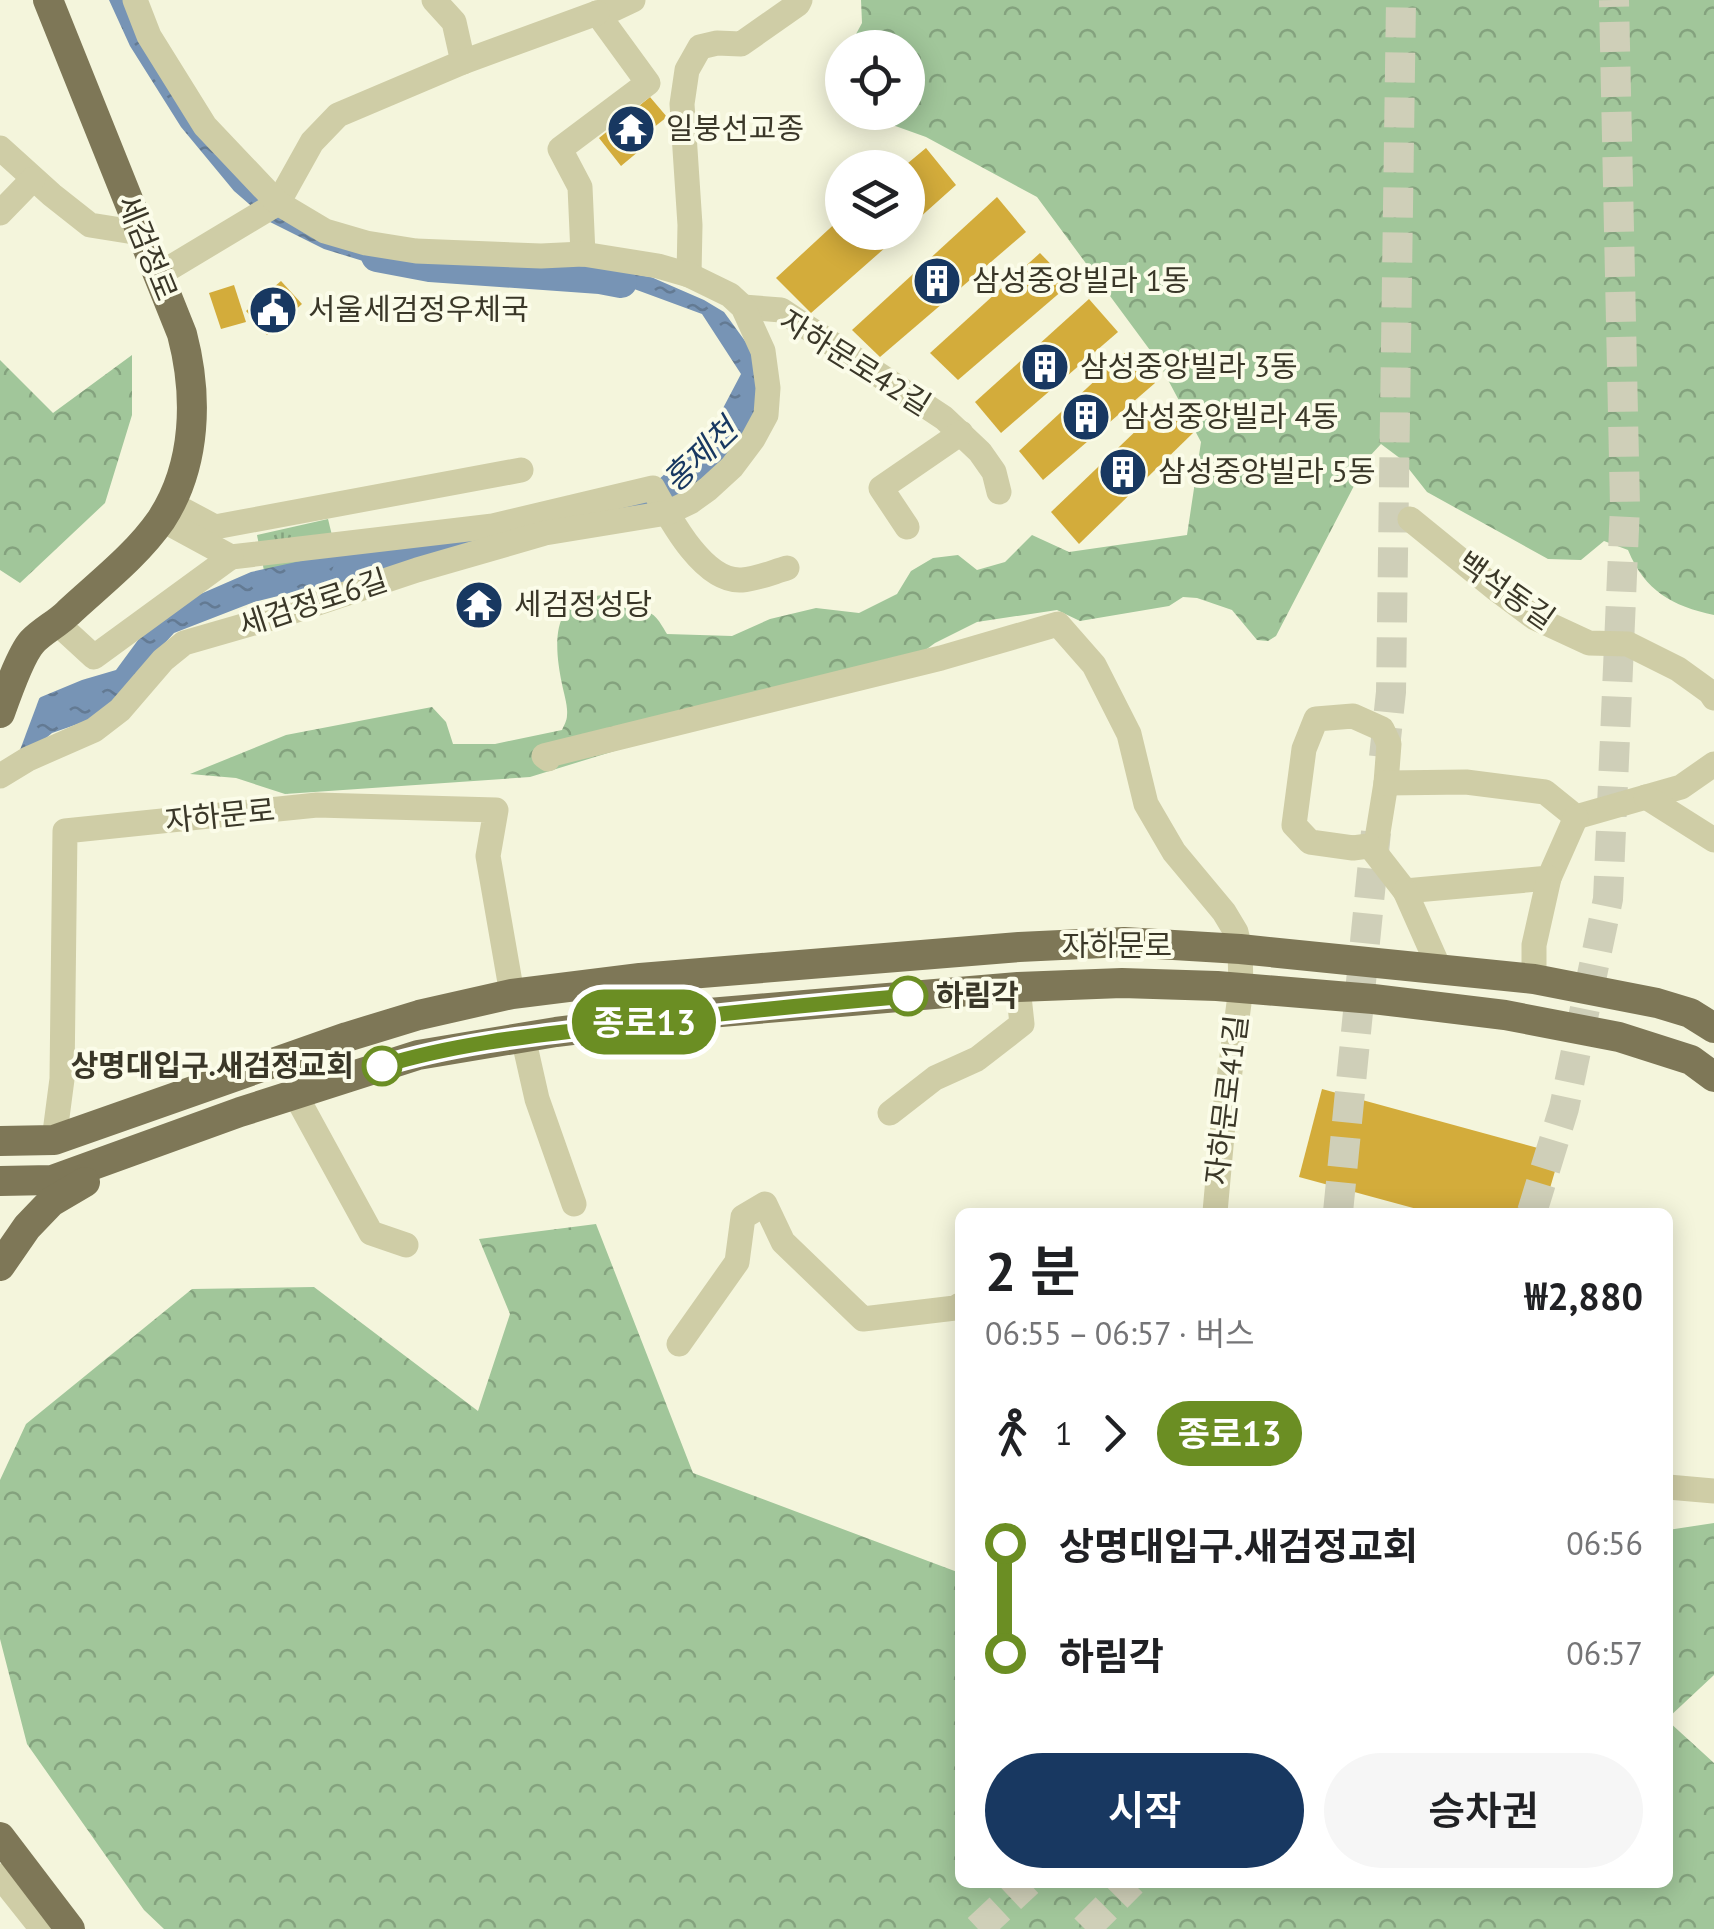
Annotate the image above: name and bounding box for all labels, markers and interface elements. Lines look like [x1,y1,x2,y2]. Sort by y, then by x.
map controls [825,30,925,250]
button: locate [825,30,925,130]
temple icon: 일붕선교종 [605,103,657,155]
place label: 일붕선교종 [666,108,804,147]
button: layers [825,150,925,250]
street label: 세검정로 [110,189,187,306]
building icon: 삼성중앙빌라 1동 [911,255,963,307]
place label: 삼성중앙빌라 1동 [972,260,1190,299]
public building icon: 서울세검정우체국 [247,284,299,336]
place label: 서울세검정우체국 [308,289,529,328]
street label: 자하문로42길 [773,300,939,423]
building icon: 삼성중앙빌라 3동 [1019,341,1071,393]
place label: 삼성중앙빌라 3동 [1080,346,1298,385]
building icon: 삼성중앙빌라 4동 [1060,391,1112,443]
place label: 삼성중앙빌라 4동 [1121,396,1339,435]
water label: 홍제천 [653,406,748,500]
building icon: 삼성중앙빌라 5동 [1097,446,1149,498]
place label: 삼성중앙빌라 5동 [1158,451,1376,490]
street label: 백석동길 [1450,542,1563,637]
street label: 세검정로6길 [233,559,392,644]
temple icon: 세검정성당 [453,579,505,631]
place label: 세검정성당 [514,584,652,623]
street label: 자하문로 [163,789,277,840]
street label: 자하문로 [1062,925,1172,964]
place label: 하림각 [936,975,1019,1014]
marker: 하림각 [889,977,927,1015]
line badge: 종로13 [574,990,714,1054]
text: 종로13 [592,999,696,1045]
street label: 자하문로41길 [1196,1013,1255,1187]
place label: 상명대입구.새검정교회 [71,1045,354,1084]
marker: 상명대입구.새검정교회 [363,1047,401,1085]
text: 2 분 [985,1235,1081,1306]
text: ₩2,880 [1525,1271,1643,1320]
text: 06:55 – 06:57 · 버스 [985,1312,1254,1354]
icon: walk [985,1406,1040,1461]
icon: forward [1087,1406,1142,1461]
text: 종로13 [1177,1410,1282,1456]
text: 1 [1055,1412,1072,1454]
text: 상명대입구.새검정교회 [1059,1521,1418,1570]
text: 06:56 [1566,1522,1643,1564]
text: 하림각 [1059,1631,1164,1680]
text: 06:57 [1566,1632,1643,1674]
button: 시작 [985,1753,1304,1868]
button: 승차권 [1324,1753,1643,1868]

